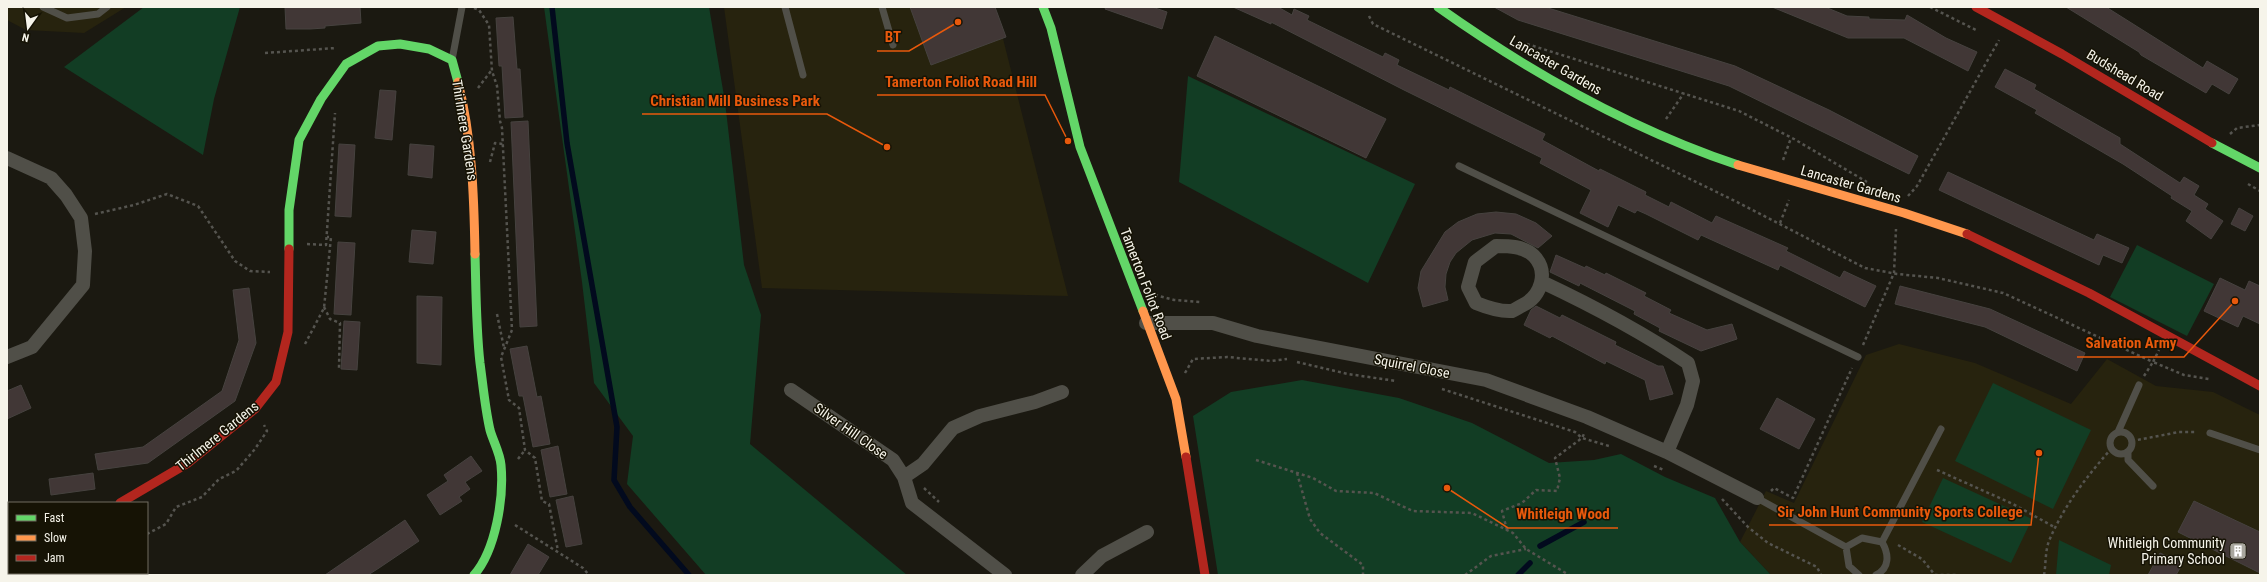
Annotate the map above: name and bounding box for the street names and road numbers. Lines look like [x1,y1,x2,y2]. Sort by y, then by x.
street label: Lancaster Gardens [1507,32,1605,98]
street label: Budshead Road [2084,46,2166,104]
street label: Thirlmere Gardens [449,79,481,181]
street label: Lancaster Gardens [1799,162,1903,206]
street label: Tamerton Foliot Road [1117,226,1175,342]
street label: Squirrel Close [1373,351,1452,381]
street label: Thirlmere Gardens [173,398,261,474]
street label: Silver Hill Close [811,400,891,463]

